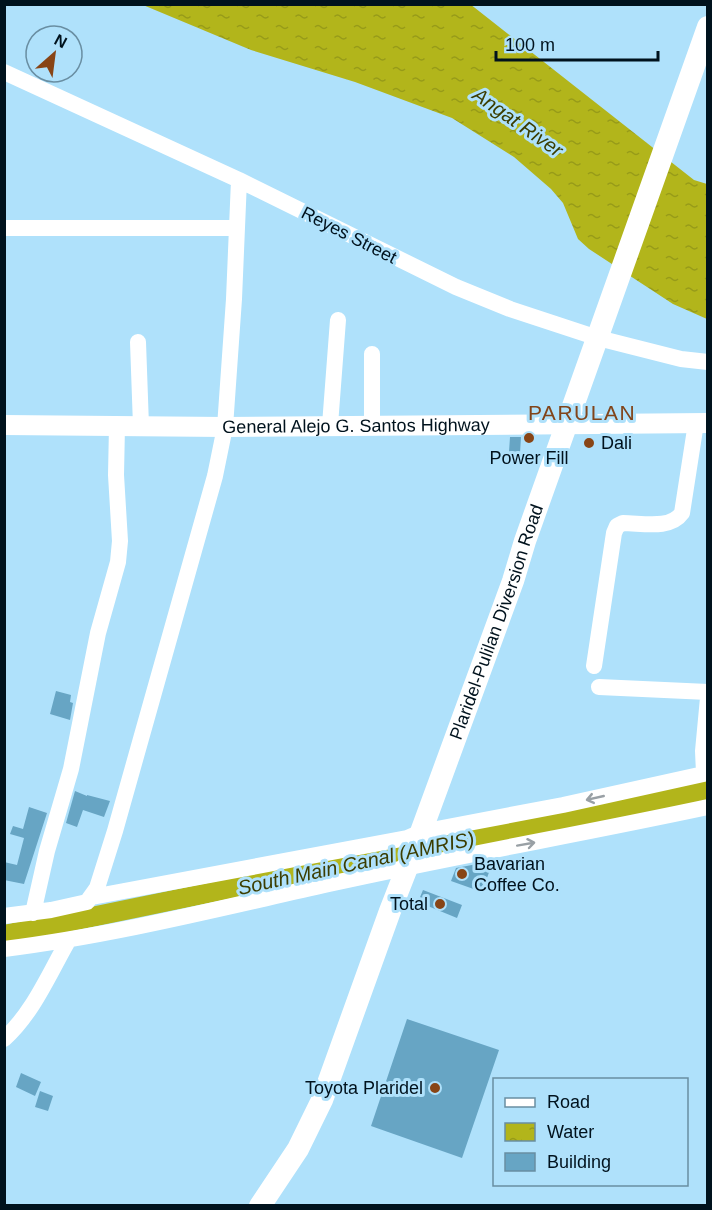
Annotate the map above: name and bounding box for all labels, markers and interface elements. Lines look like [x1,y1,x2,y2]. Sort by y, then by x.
north arrow [24,24,84,84]
scale bar [496,24,658,62]
text: N [52,31,70,51]
text: 100 m [505,35,555,55]
water label: Angat River [468,82,568,162]
street label: Reyes Street [298,202,400,268]
district label: PARULAN [528,401,636,424]
street label: General Alejo G. Santos Highway [222,415,490,437]
marker: Power Fill [522,431,536,445]
place label: Dali [601,433,632,453]
marker: Dali [582,436,596,450]
place label: Power Fill [489,448,569,468]
street label: Plaridel-Pulilan Diversion Road [446,502,547,742]
one-way arrow [586,793,605,804]
water label: South Main Canal (AMRIS) [236,827,476,899]
one-way arrow [516,838,536,849]
place label: Bavarian Coffee Co. [474,854,560,895]
marker: Bavarian Coffee Co. [455,867,469,881]
place label: Total [390,894,428,914]
marker: Total [433,897,447,911]
place label: Toyota Plaridel [305,1078,423,1098]
legend [493,1078,688,1186]
marker: Toyota Plaridel [428,1081,442,1095]
text: Road [547,1092,590,1112]
text: Water [547,1122,594,1142]
text: Building [547,1152,611,1172]

